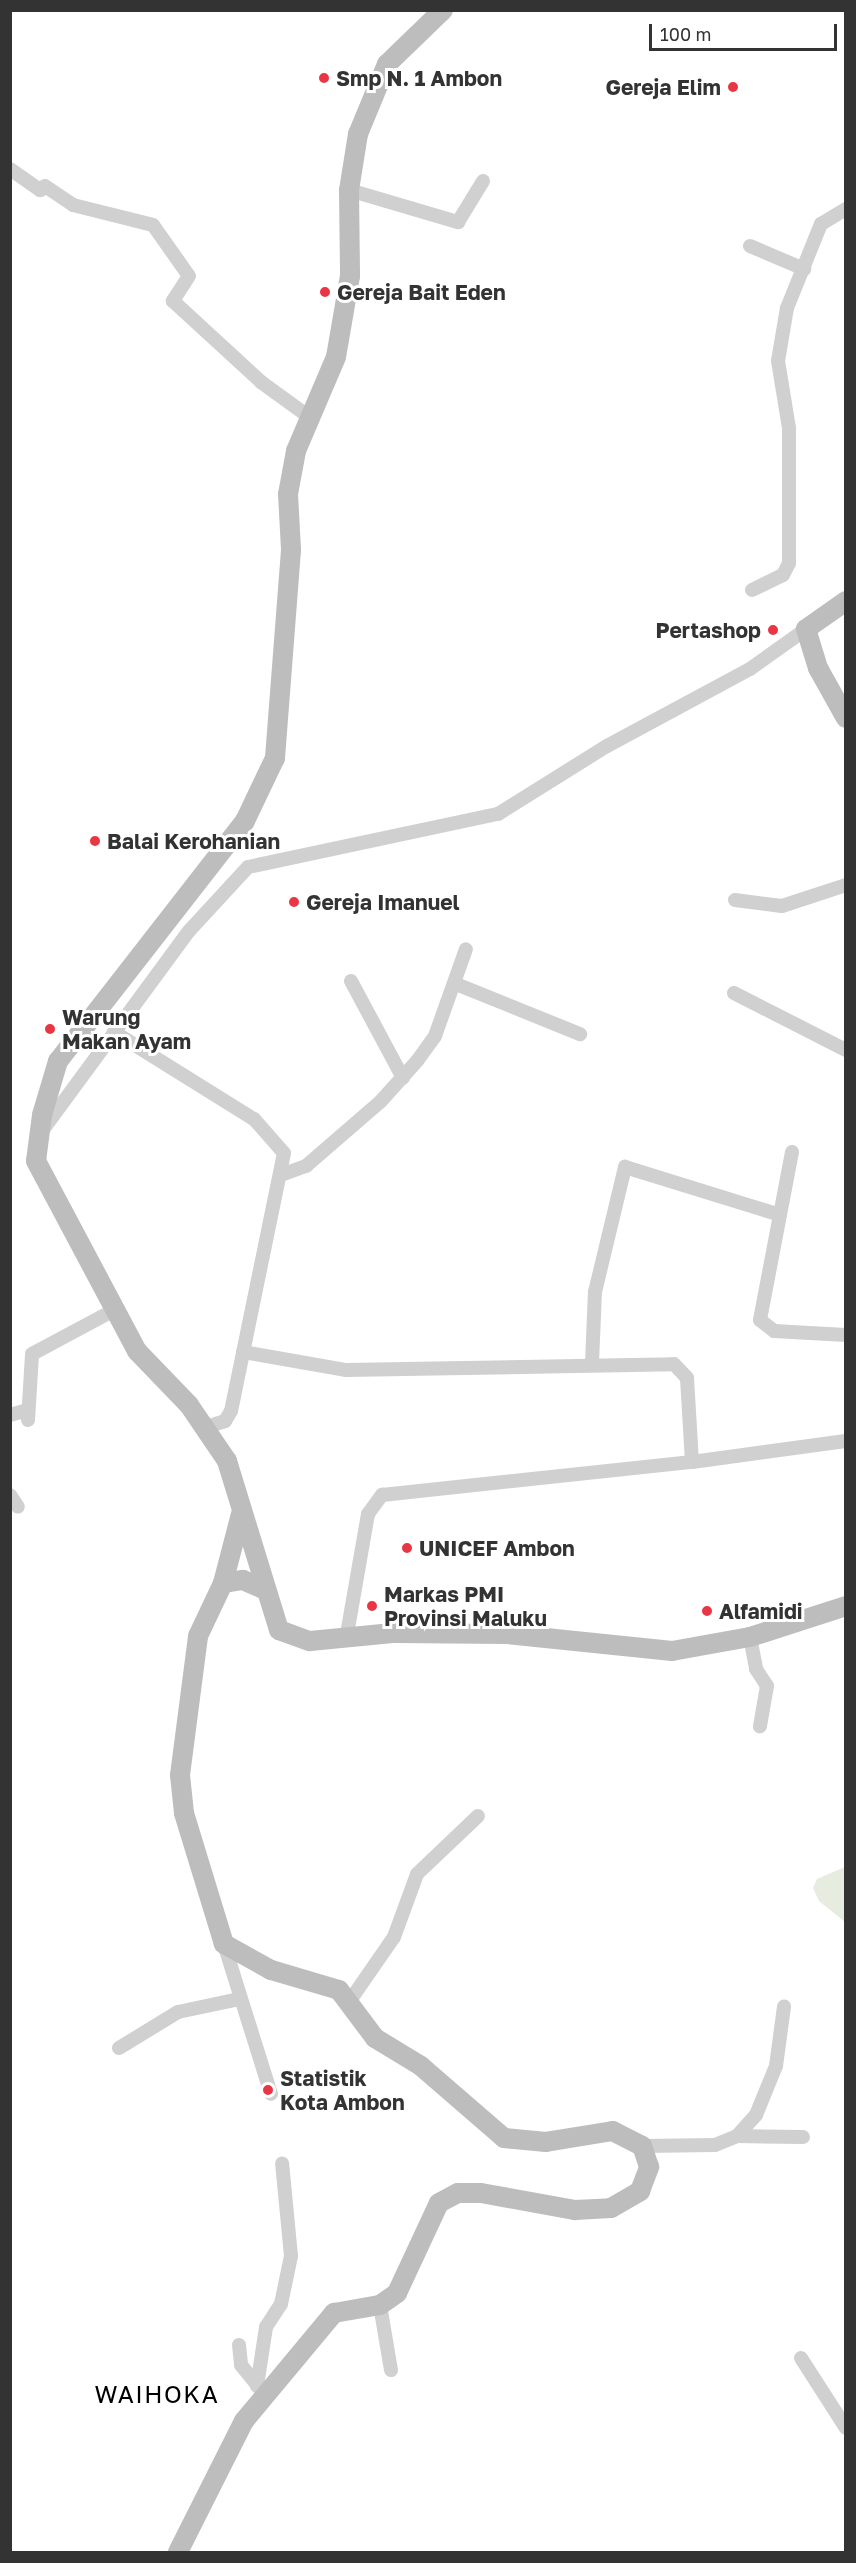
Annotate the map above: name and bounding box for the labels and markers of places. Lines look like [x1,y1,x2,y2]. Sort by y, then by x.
place label: Smp N. 1 Ambon [336,65,502,91]
marker: Smp N. 1 Ambon [317,71,331,85]
place label: Gereja Elim [605,74,721,100]
marker: Gereja Elim [726,80,740,94]
place label: Gereja Bait Eden [337,279,506,305]
marker: Gereja Bait Eden [318,285,332,299]
place label: Pertashop [656,617,761,643]
marker: Pertashop [766,623,780,637]
place label: Balai Kerohanian [107,828,280,854]
marker: Balai Kerohanian [88,834,102,848]
place label: Gereja Imanuel [306,889,460,915]
marker: Gereja Imanuel [287,895,301,909]
place label: Warung Makan Ayam [62,1004,191,1054]
marker: Warung Makan Ayam [43,1022,57,1036]
place label: UNICEF Ambon [419,1535,575,1561]
marker: UNICEF Ambon [400,1541,414,1555]
place label: Markas PMI Provinsi Maluku [384,1581,547,1631]
place label: Alfamidi [719,1598,803,1624]
marker: Markas PMI Provinsi Maluku [365,1599,379,1613]
marker: Alfamidi [700,1604,714,1618]
place label: Statistik Kota Ambon [280,2065,405,2115]
marker: Statistik Kota Ambon [261,2083,275,2097]

